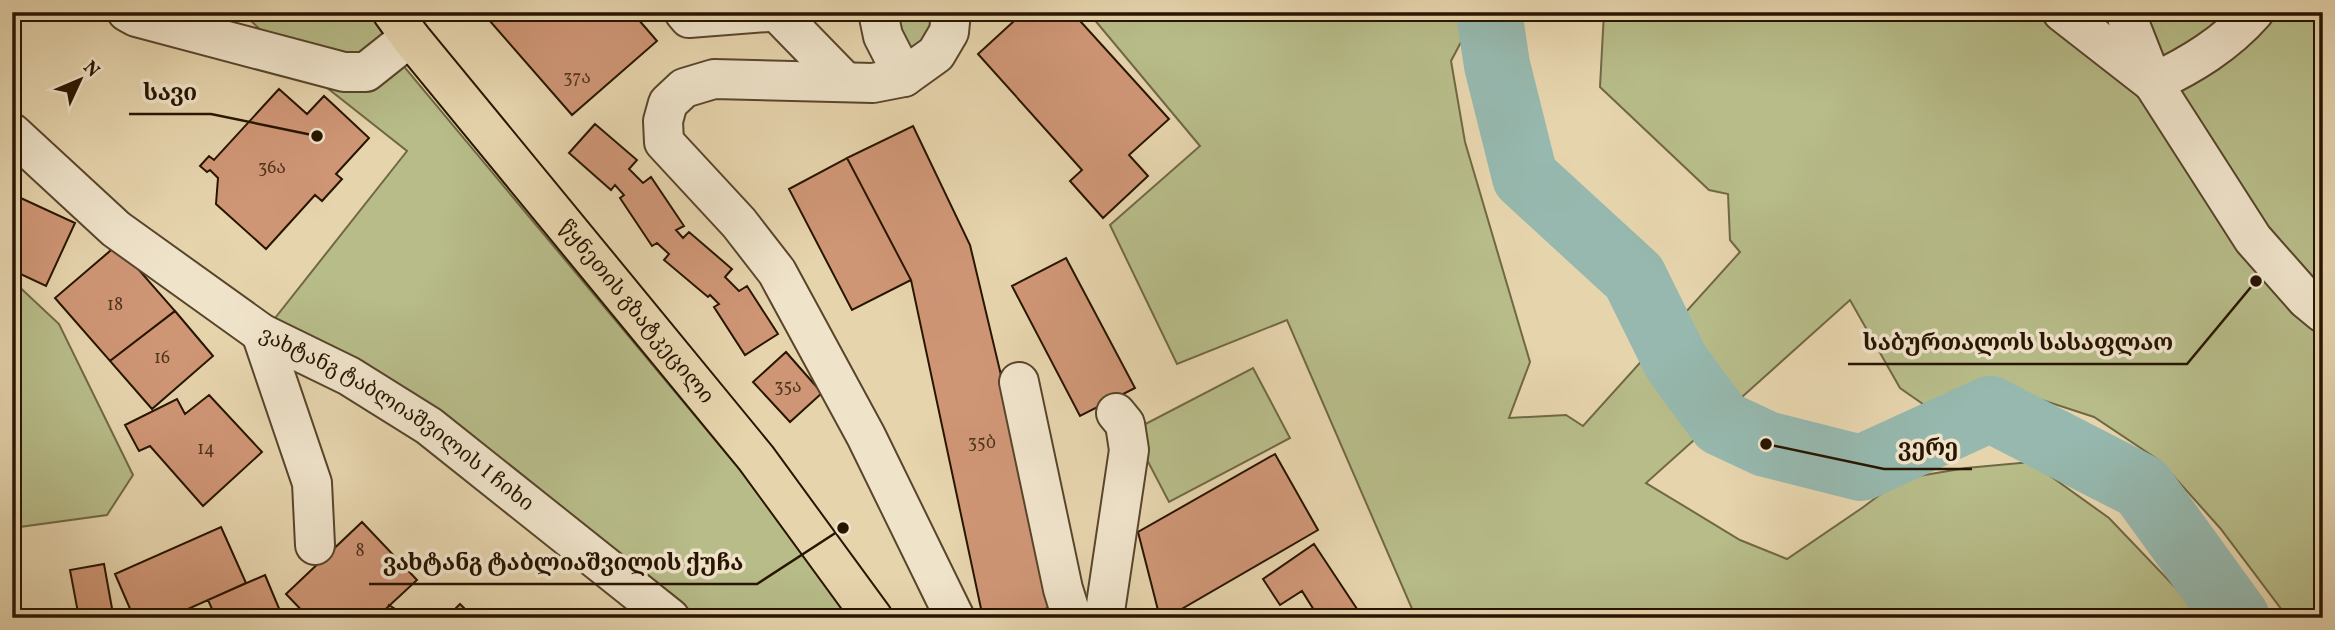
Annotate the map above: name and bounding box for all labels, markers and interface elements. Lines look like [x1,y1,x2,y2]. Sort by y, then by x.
north arrow [46,46,116,116]
text: N [77,56,105,84]
house number: 37ა [563,66,591,91]
callout: სავი [129,70,211,114]
text: სავი [143,78,197,110]
house number: 36ა [258,156,286,181]
street label: წყნეთის გზატკეცილი [552,214,720,410]
house number: 18 [107,293,123,318]
street label: ვახტანგ ტაბლიაშვილის I ჩიხი [254,320,540,518]
callout: საბურთალოს სასაფლაო [1848,320,2187,364]
text: საბურთალოს სასაფლაო [1863,328,2173,360]
house number: 16 [154,346,170,371]
house number: 35ა [774,375,802,400]
callout: ვერე [1884,425,1972,469]
house number: 35ბ [968,431,996,456]
text: ვერე [1898,433,1958,465]
house number: 14 [197,437,215,462]
house number: 8 [355,539,365,564]
callout: ვახტანგ ტაბლიაშვილის ქუჩა [369,540,757,584]
text: ვახტანგ ტაბლიაშვილის ქუჩა [383,548,743,580]

